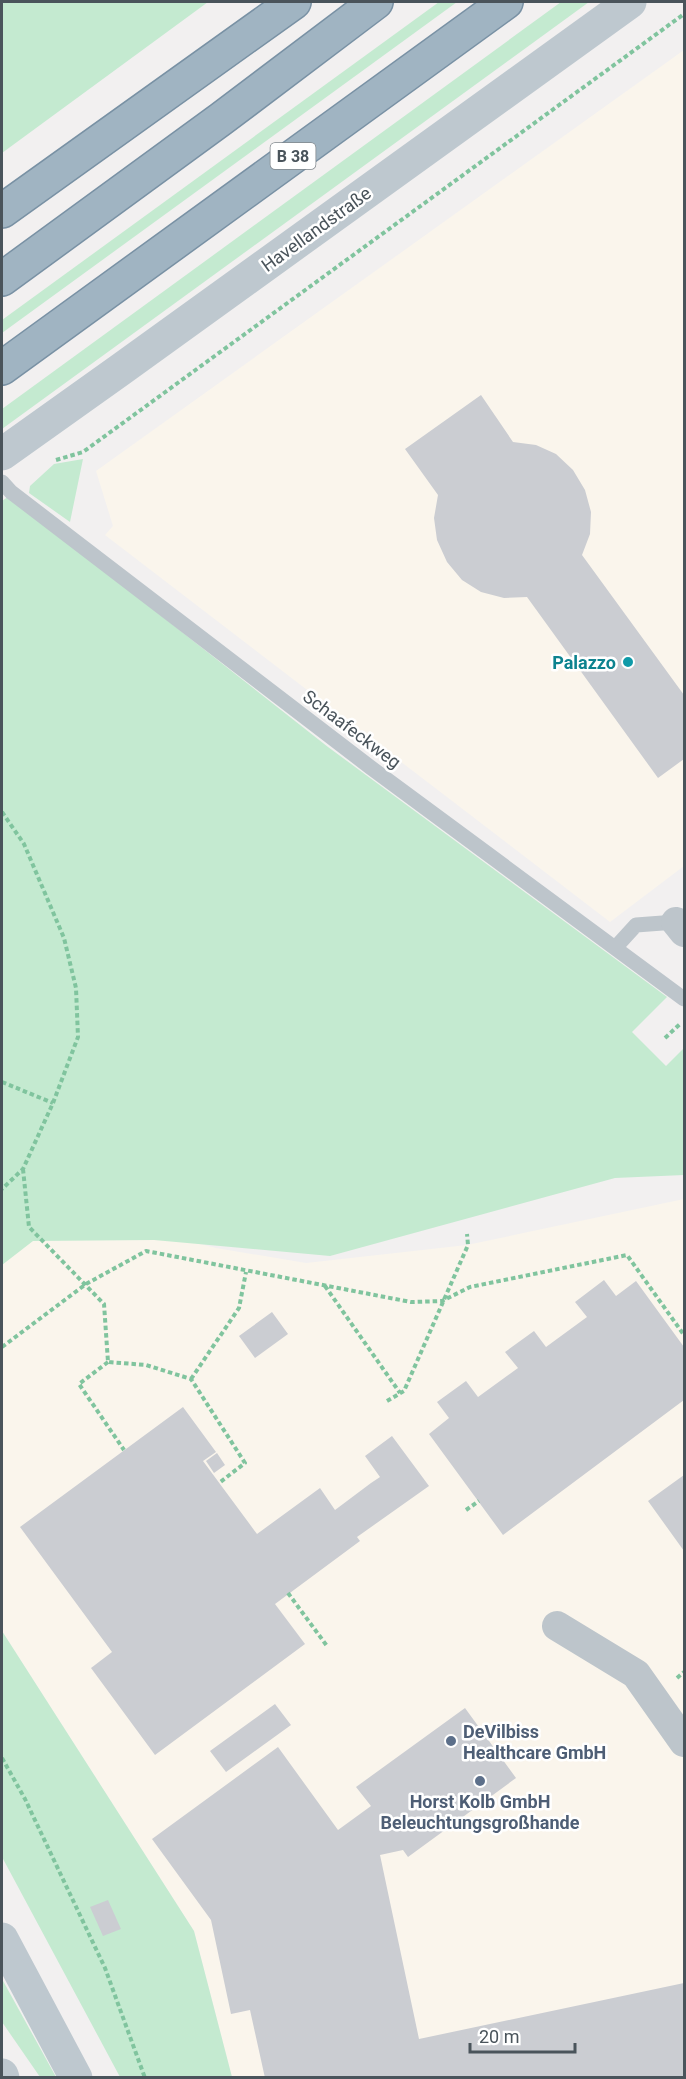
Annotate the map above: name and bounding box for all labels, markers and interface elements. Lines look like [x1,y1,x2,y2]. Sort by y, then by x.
road number: B 38 [270,143,316,169]
street label: Havellandstraße [257,182,375,276]
place label: Palazzo [552,652,616,673]
marker: Palazzo [621,655,635,669]
street label: Schaafeckweg [299,685,405,773]
place label: DeVilbiss Healthcare GmbH [463,1721,606,1763]
marker: DeVilbiss Healthcare GmbH [444,1734,458,1748]
marker: Horst Kolb GmbH Beleuchtungsgroßhande [473,1774,487,1788]
place label: Horst Kolb GmbH Beleuchtungsgroßhande [381,1791,580,1833]
scale bar [470,2016,575,2054]
text: 20 m [479,2026,519,2047]

